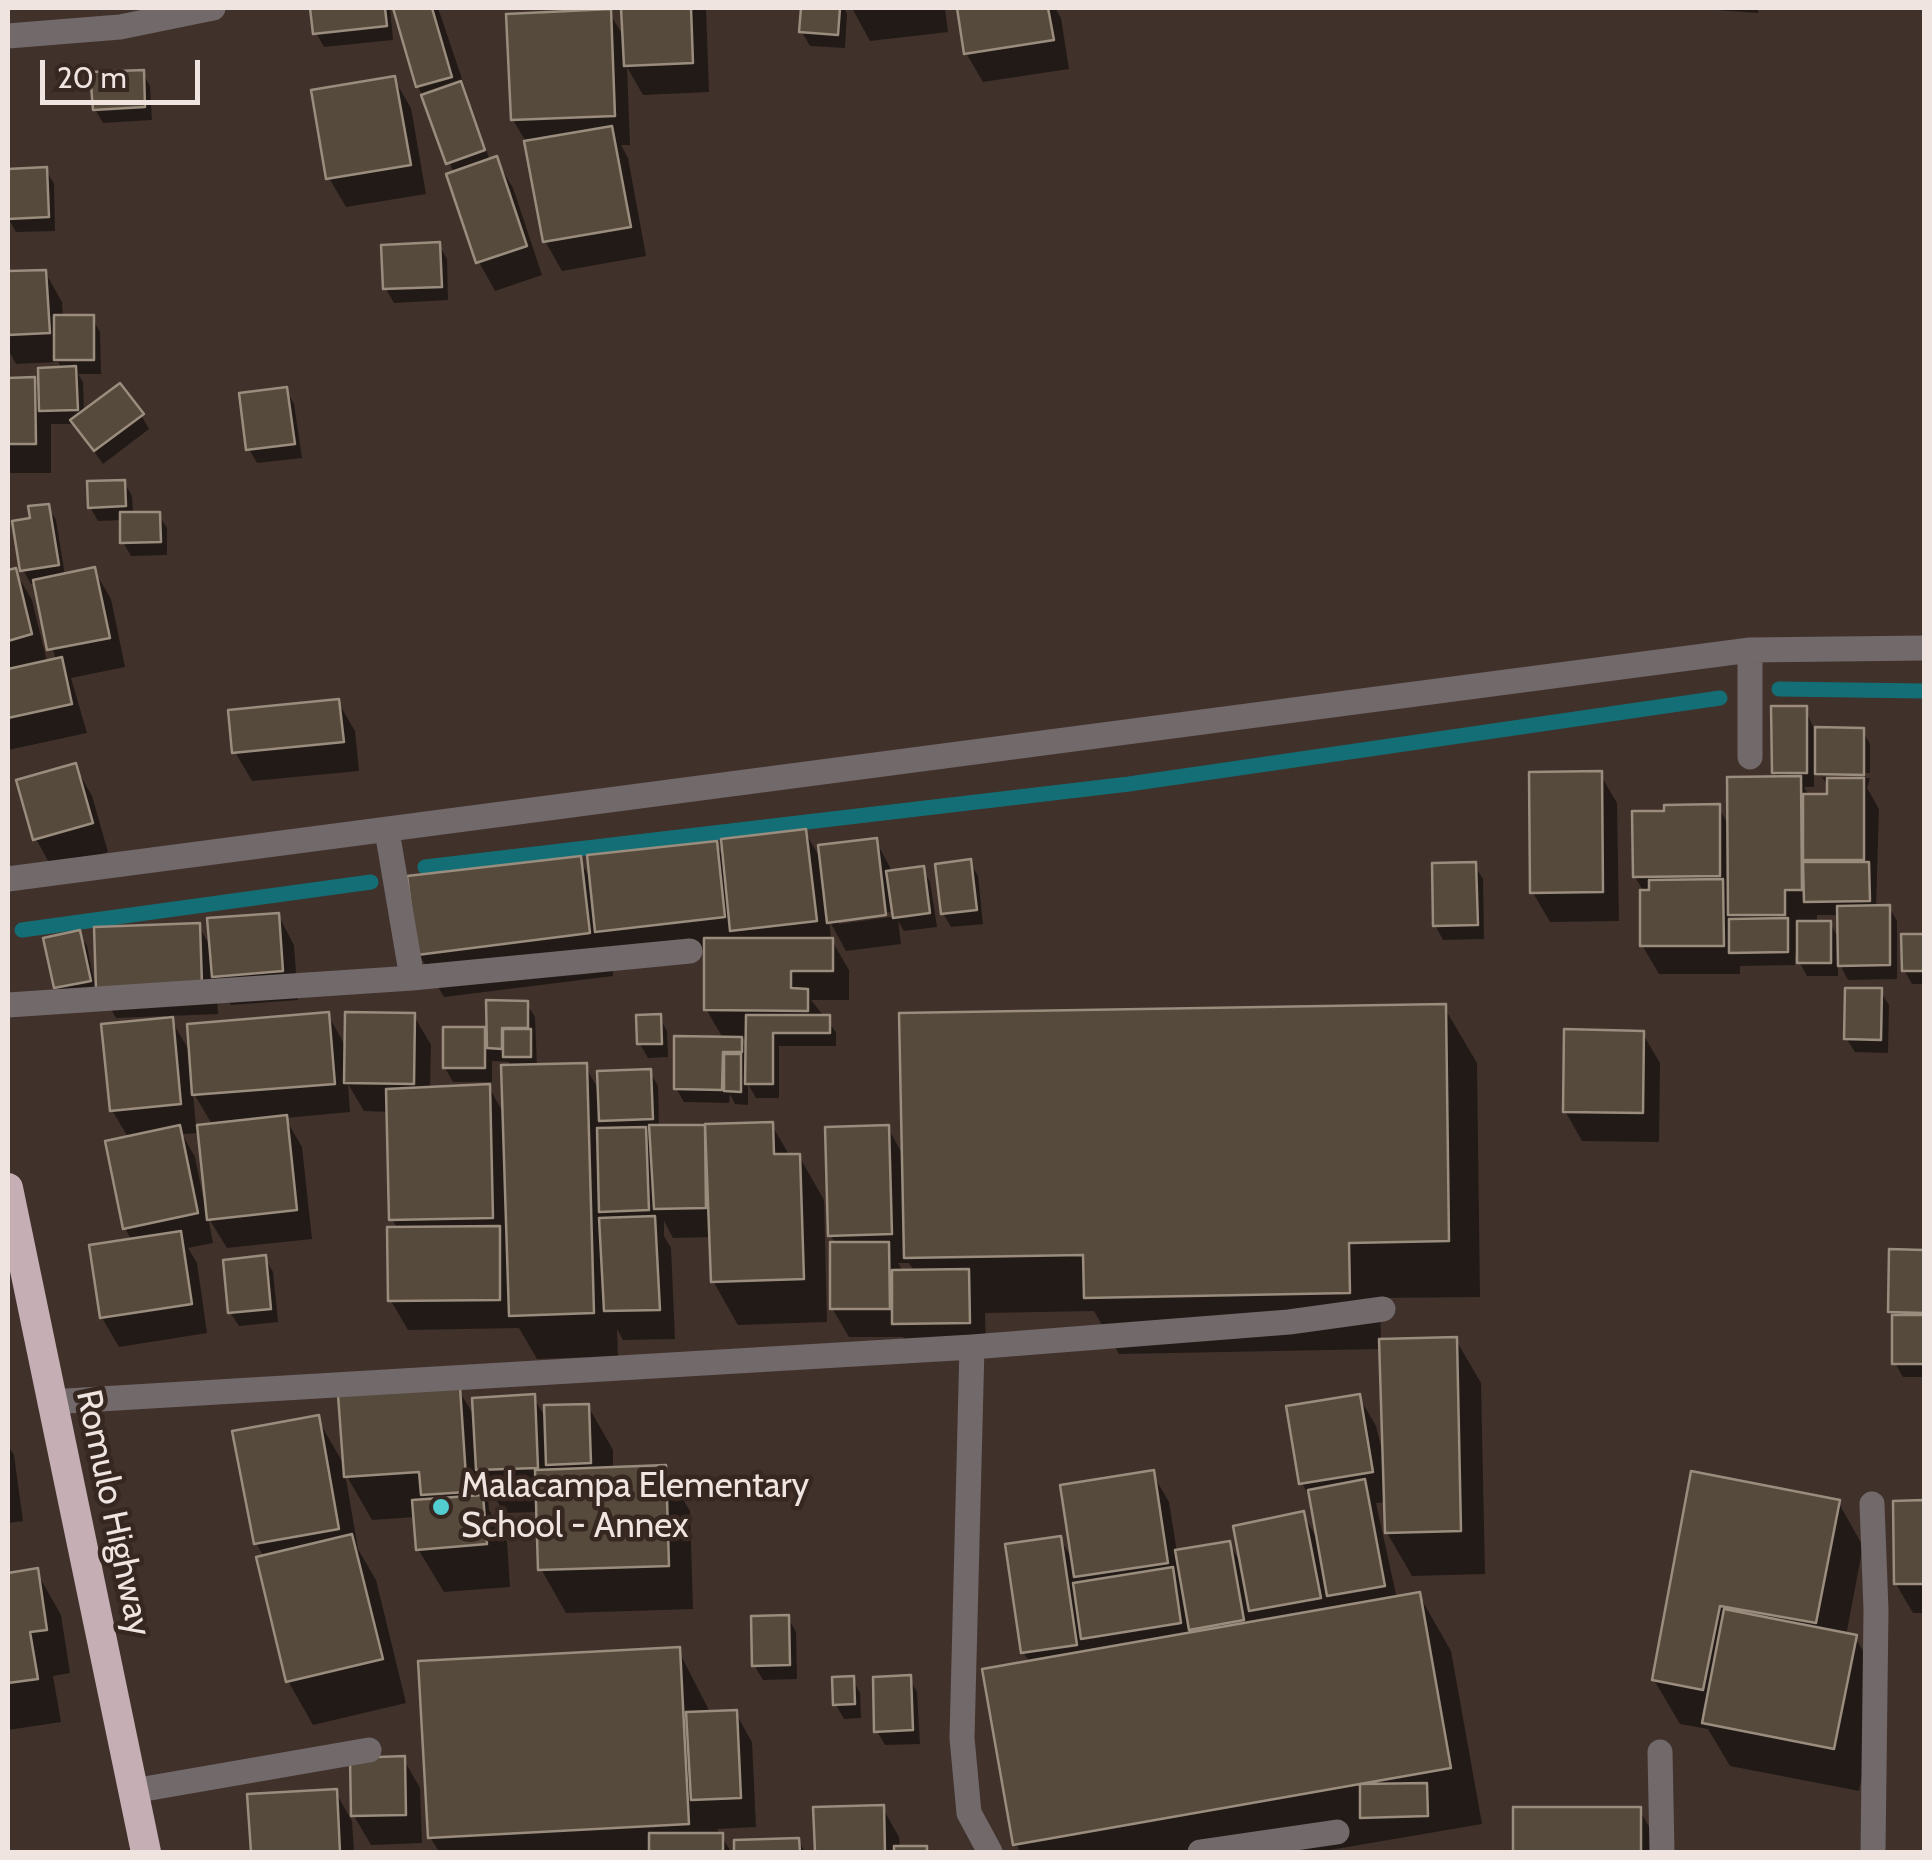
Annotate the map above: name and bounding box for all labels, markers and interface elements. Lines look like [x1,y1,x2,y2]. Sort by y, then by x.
scale bar [45,40,205,102]
text: 20 m [57,59,127,96]
street label: Romulo Highway [66,1386,160,1640]
place label: Malacampa Elementary School - Annex [461,1466,809,1548]
marker: Malacampa Elementary School - Annex [430,1496,452,1518]

